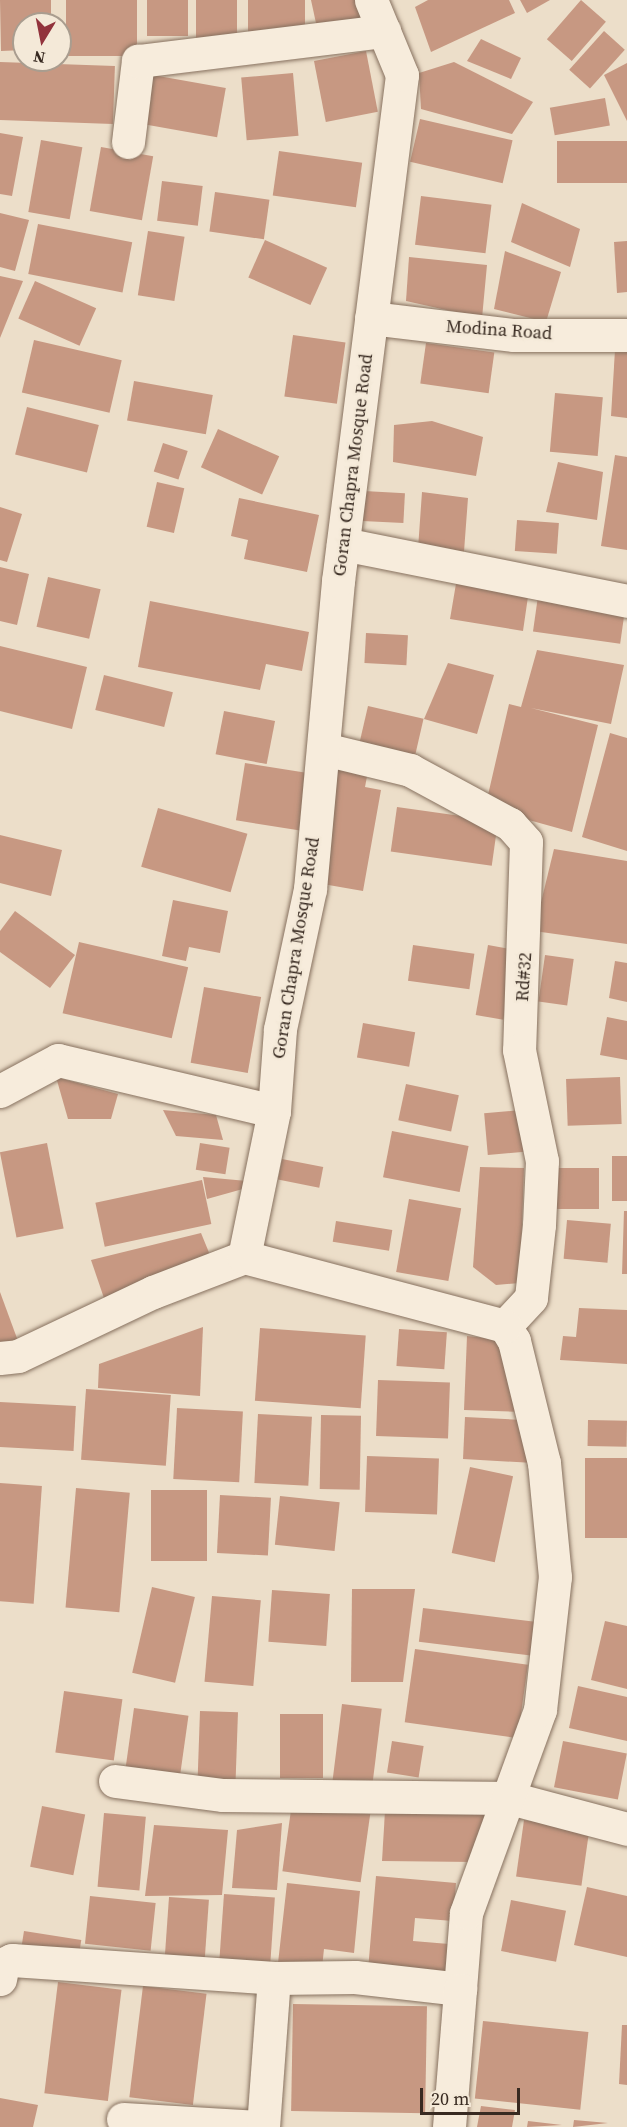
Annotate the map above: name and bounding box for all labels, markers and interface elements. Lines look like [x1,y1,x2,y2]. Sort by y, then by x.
north arrow [12,12,72,72]
text: N [32,46,47,70]
street label: Modina Road [445,316,553,344]
street label: Goran Chapra Mosque Road [329,352,377,578]
street label: Goran Chapra Mosque Road [268,836,324,1060]
street label: Rd#32 [512,952,536,1002]
scale bar [423,2076,524,2114]
text: 20 m [431,2086,469,2111]

